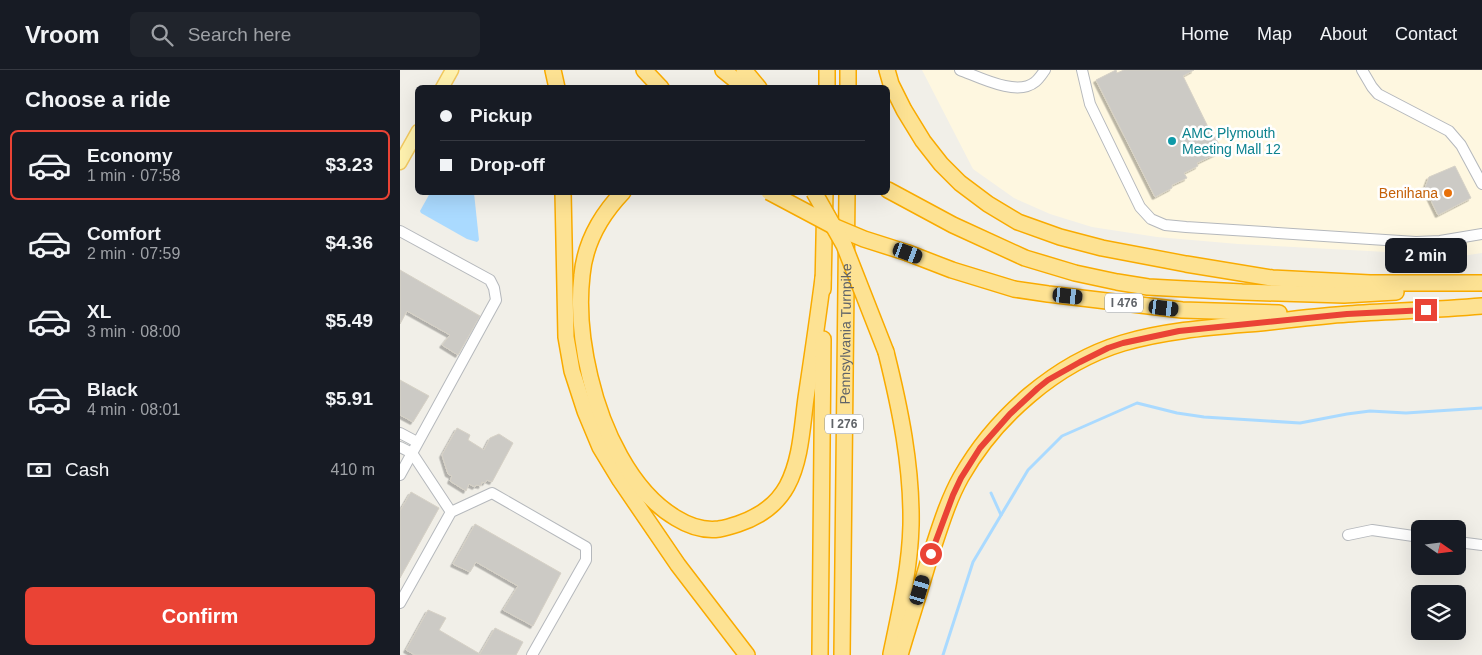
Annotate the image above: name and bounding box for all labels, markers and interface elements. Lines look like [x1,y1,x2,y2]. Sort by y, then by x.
search box [130,12,480,57]
text: Vroom [25,21,100,48]
icon: search [148,21,176,49]
text: Search here [188,24,291,45]
text: Home [1181,24,1229,44]
text: Map [1257,24,1292,44]
text: About [1320,24,1367,44]
text: Contact [1395,24,1457,44]
text: Choose a ride [25,87,170,112]
text: Pickup [470,105,532,126]
place label: AMC Plymouth Meeting Mall 12 [1182,125,1281,157]
marker: AMC Plymouth Meeting Mall 12 [1166,135,1178,147]
icon: car [27,143,72,188]
text: Economy [87,145,173,166]
text: $3.23 [325,154,373,175]
text: Drop-off [470,154,545,175]
text: 1 min · 07:58 [87,167,180,184]
place label: Benihana [1379,185,1438,201]
marker: Benihana [1442,187,1454,199]
icon: car [27,221,72,266]
text: Comfort [87,223,161,244]
text: $4.36 [325,232,373,253]
callout: 2 min [1385,238,1467,272]
car [891,241,924,265]
text: 2 min · 07:59 [87,245,180,262]
text: 2 min [1405,247,1447,264]
street label: Pennsylvania Turnpike [837,263,854,405]
car [1052,287,1083,305]
road number: I 476 [1105,294,1143,312]
icon: car [27,299,72,344]
car [1148,299,1179,317]
route end [1415,299,1437,321]
text: XL [87,301,111,322]
text: $5.49 [325,310,373,331]
text: 3 min · 08:00 [87,323,180,340]
icon: car [27,377,72,422]
text: Black [87,379,138,400]
text: $5.91 [325,388,373,409]
text: 4 min · 08:01 [87,401,180,418]
road number: I 276 [825,414,863,434]
icon: cash [25,456,53,484]
text: Cash [65,459,109,480]
text: 410 m [331,461,375,478]
north arrow [1411,520,1466,575]
map controls [1411,520,1466,640]
route start [920,543,942,565]
car [908,573,931,607]
button: layers [1411,585,1466,640]
button: Confirm [25,587,375,645]

